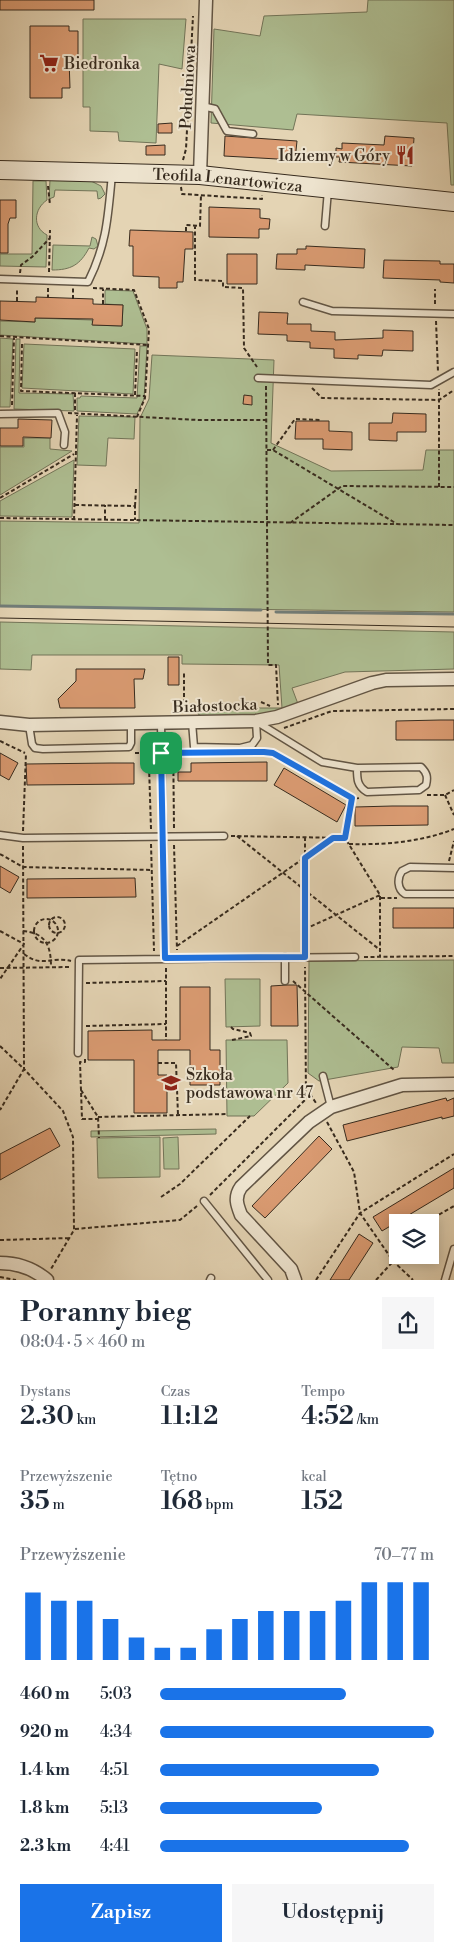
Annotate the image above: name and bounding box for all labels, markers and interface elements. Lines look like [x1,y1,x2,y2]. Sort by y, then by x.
street label: Południowa [176,43,200,130]
supermarket icon: Biedronka [38,52,60,74]
place label: Biedronka [63,54,141,74]
restaurant icon: Idziemy w Góry [394,144,416,166]
place label: Idziemy w Góry [279,146,390,166]
street label: Teofila Lenartowicza [152,165,305,197]
street label: Białostocka [171,694,259,718]
pin [140,732,182,774]
icon: arrive [147,739,175,767]
place label: Szkoła podstawowa nr 47 [186,1065,313,1103]
school or university icon: Szkoła podstawowa nr 47 [160,1072,182,1094]
map controls [389,1214,439,1264]
button: layers [389,1214,439,1264]
text: Poranny bieg [20,1295,191,1330]
button: share [382,1297,434,1349]
text: 08:04 · 5 × 460 m [20,1332,145,1352]
text: Dystans [20,1383,71,1401]
text: Czas [161,1383,190,1401]
text: Tempo [301,1383,345,1401]
text: 2.30 [20,1401,74,1432]
text: 11:12 [161,1401,218,1432]
text: 4:52 [301,1401,354,1432]
text: km [74,1411,96,1429]
text: /km [354,1411,379,1429]
text: Przewyższenie [20,1468,113,1486]
text: Tętno [161,1468,197,1486]
text: kcal [301,1468,327,1486]
text: 35 [20,1486,50,1517]
text: 168 [161,1486,203,1517]
text: 152 [301,1486,343,1517]
text: m [50,1496,65,1514]
text: bpm [203,1496,234,1514]
text: Przewyższenie [20,1545,126,1565]
text: 70–77 m [374,1545,434,1565]
text: 460 m [20,1684,70,1704]
text: 5:03 [100,1684,132,1704]
text: 920 m [20,1722,69,1742]
text: 4:34 [100,1722,132,1742]
text: 1.4 km [20,1760,70,1780]
text: 4:51 [100,1760,129,1780]
text: 1.8 km [20,1798,69,1818]
text: 5:13 [100,1798,128,1818]
text: 2.3 km [20,1836,71,1856]
text: 4:41 [100,1836,130,1856]
button: Zapisz [20,1884,222,1942]
button: Udostępnij [232,1884,434,1942]

